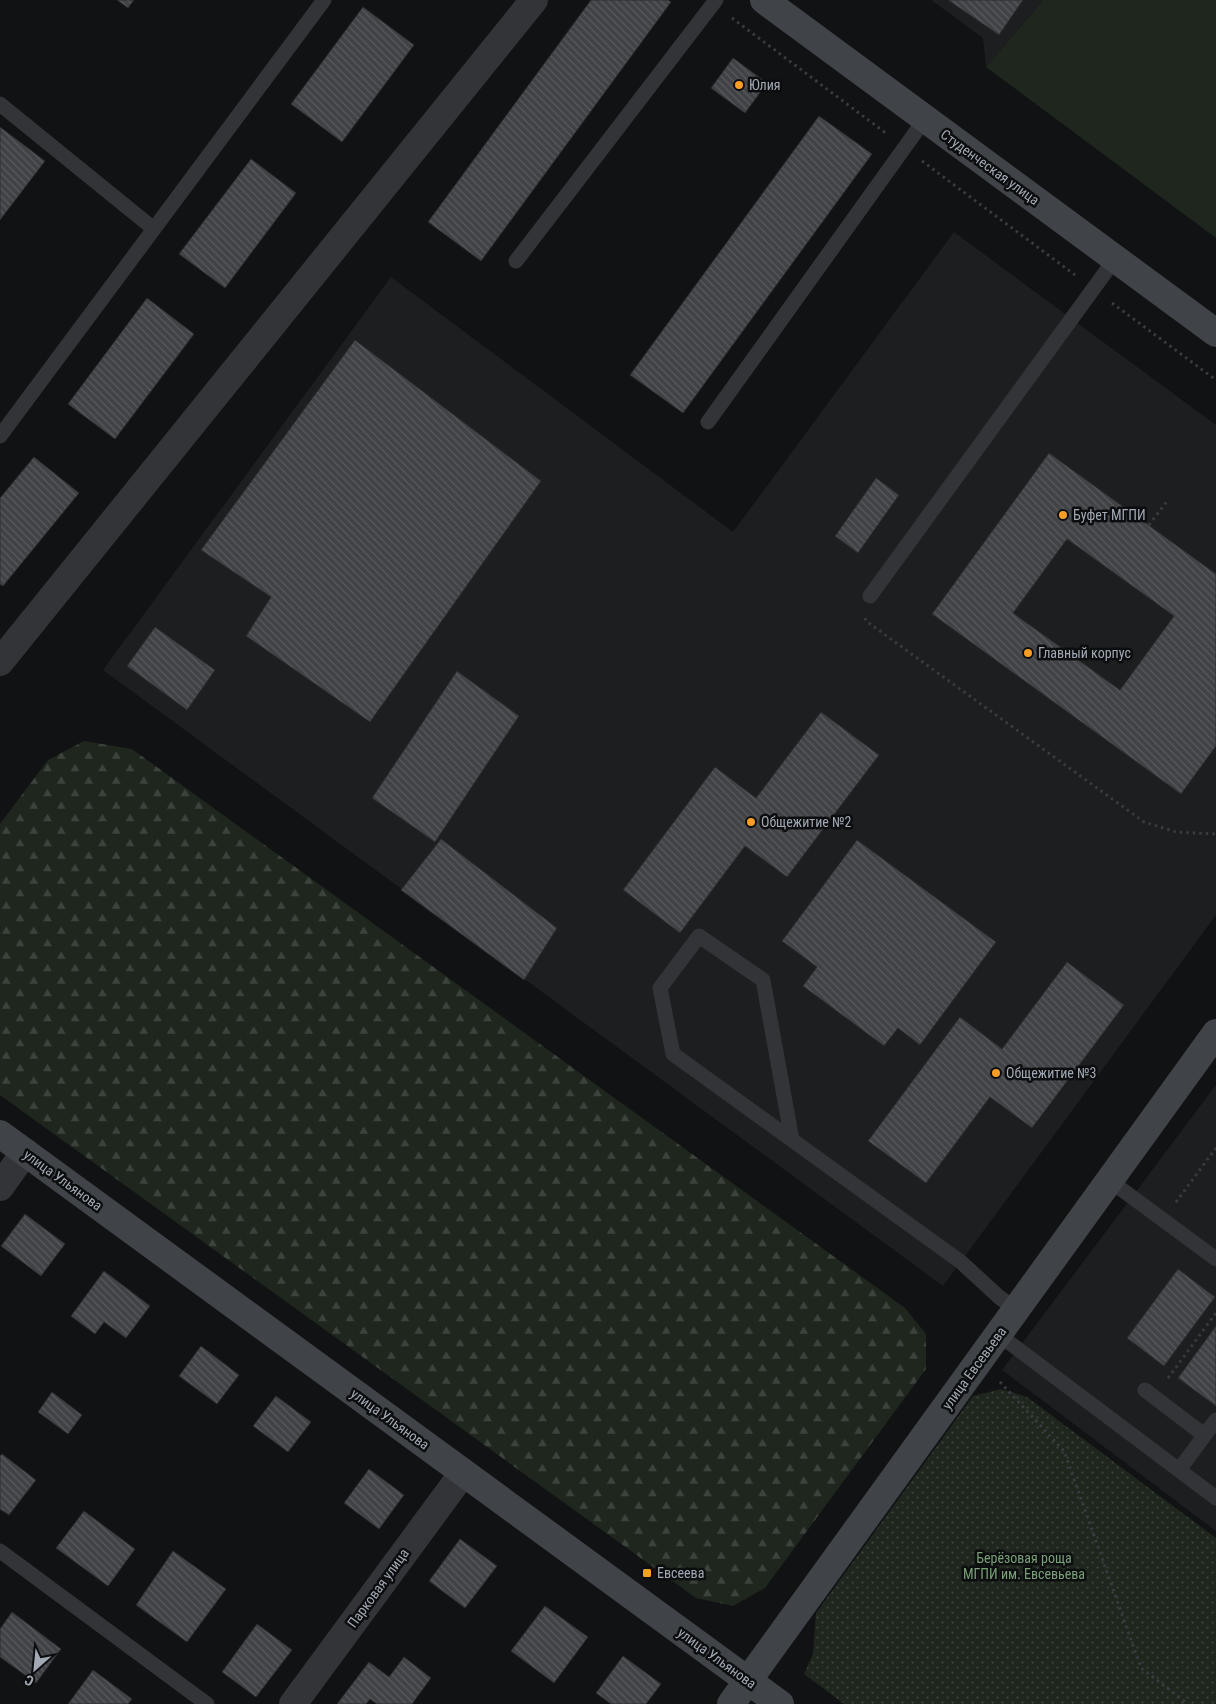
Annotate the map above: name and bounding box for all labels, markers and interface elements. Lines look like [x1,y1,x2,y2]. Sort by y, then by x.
place label: Юлия [749,77,781,93]
marker: Юлия [733,79,745,91]
street label: Студенческая улица [938,126,1042,208]
place label: Буфет МГПИ [1073,507,1146,523]
marker: Буфет МГПИ [1057,509,1069,521]
place label: Главный корпус [1038,645,1131,661]
marker: Главный корпус [1022,647,1034,659]
place label: Общежитие №2 [761,814,852,830]
marker: Общежитие №2 [745,816,757,828]
place label: Общежитие №3 [1006,1065,1096,1081]
marker: Общежитие №3 [990,1067,1002,1079]
street label: улица Ульянова [21,1146,105,1214]
street label: улица Евсевьева [939,1324,1009,1412]
street label: улица Ульянова [348,1385,432,1453]
street label: Парковая улица [344,1545,412,1631]
park label: Берёзовая роща МГПИ им. Евсевьева [963,1550,1085,1582]
place label: Евсеева [657,1565,704,1581]
marker: Евсеева [641,1567,653,1579]
street label: улица Ульянова [675,1624,759,1692]
north arrow [10,1644,60,1694]
text: С [22,1672,36,1690]

